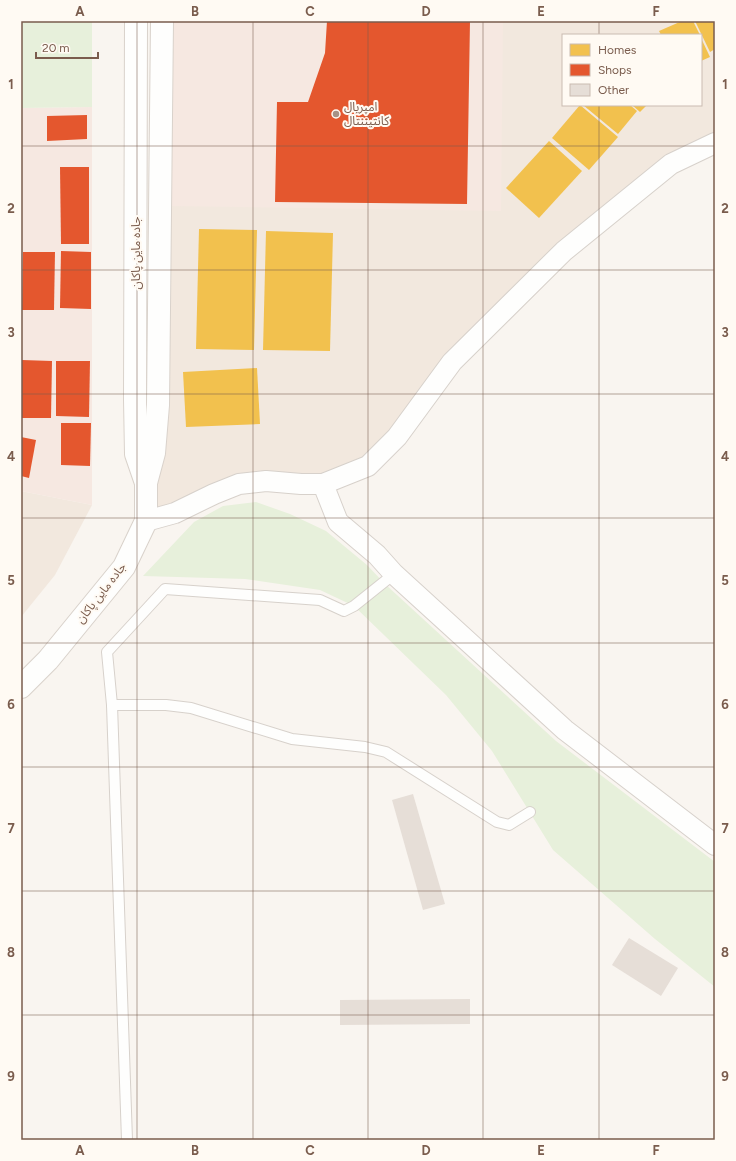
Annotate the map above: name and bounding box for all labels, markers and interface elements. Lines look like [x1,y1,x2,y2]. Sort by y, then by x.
text: A [75,4,85,19]
text: B [191,4,199,19]
text: C [305,4,315,19]
text: D [421,4,431,19]
text: E [537,4,545,19]
text: F [652,4,660,19]
scale bar [36,34,98,60]
legend [562,34,702,106]
text: 20 m [42,41,70,55]
text: Homes [598,43,637,57]
text: Shops [598,63,632,77]
text: 1 [8,77,14,92]
text: 1 [722,77,728,92]
text: Other [598,83,629,97]
place label: امپریال کانتیننتال [344,100,390,128]
marker: امپریال کانتیننتال [331,109,341,119]
text: 2 [7,201,15,216]
text: 2 [721,201,729,216]
street label: جاده ماین پاکان [129,217,144,289]
text: 3 [7,325,15,340]
text: 3 [721,325,729,340]
text: 4 [7,449,15,464]
text: 4 [721,449,729,464]
street label: جاده ماین پاکان [73,560,130,627]
text: 5 [7,573,15,588]
text: 5 [721,573,729,588]
text: 6 [7,697,15,712]
text: 6 [721,697,729,712]
text: 7 [7,821,15,836]
text: 7 [721,821,729,836]
text: 8 [7,945,15,960]
text: 8 [721,945,729,960]
text: 9 [7,1069,15,1084]
text: 9 [721,1069,729,1084]
text: A [75,1143,85,1158]
text: B [191,1143,199,1158]
text: C [305,1143,315,1158]
text: D [421,1143,431,1158]
text: E [537,1143,545,1158]
text: F [652,1143,660,1158]

